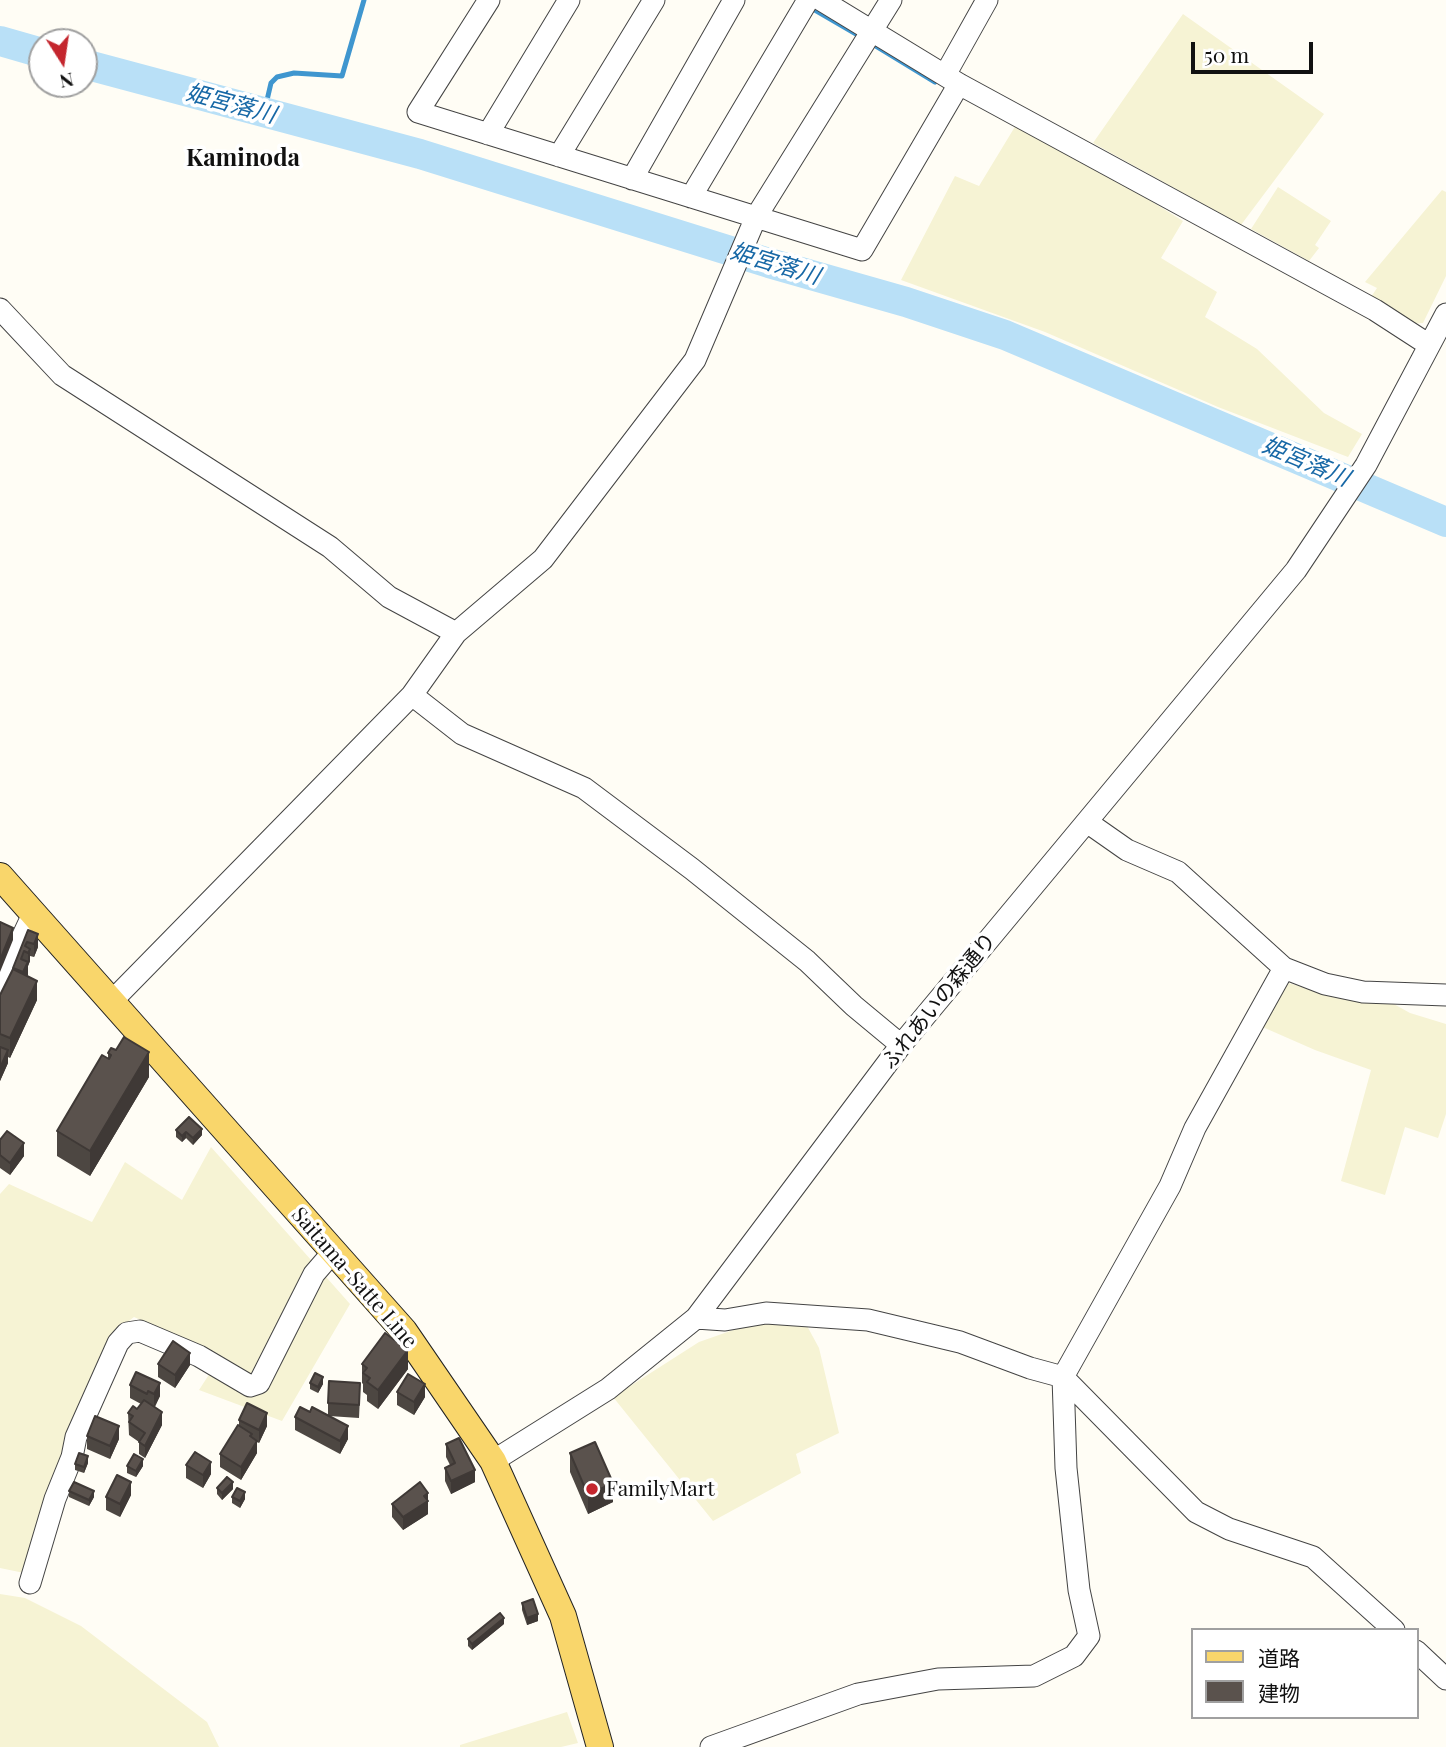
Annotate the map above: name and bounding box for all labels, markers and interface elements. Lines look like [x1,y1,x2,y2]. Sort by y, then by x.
north arrow [28,28,98,98]
scale bar [1194,28,1316,72]
text: 50 m [1204,40,1249,68]
text: N [58,67,76,96]
water label: 姫宮落川 [183,79,279,129]
district label: Kaminoda [186,145,300,173]
water label: 姫宮落川 [727,237,823,291]
water label: 姫宮落川 [1258,431,1354,493]
street label: ふれあいの森通り [876,928,1002,1074]
street label: Saitama-Satte Line [286,1202,422,1354]
place label: FamilyMart [606,1476,715,1502]
marker: FamilyMart [584,1481,600,1497]
legend [1190,1628,1418,1719]
text: 道路 [1258,1643,1300,1671]
text: 建物 [1258,1678,1300,1706]

